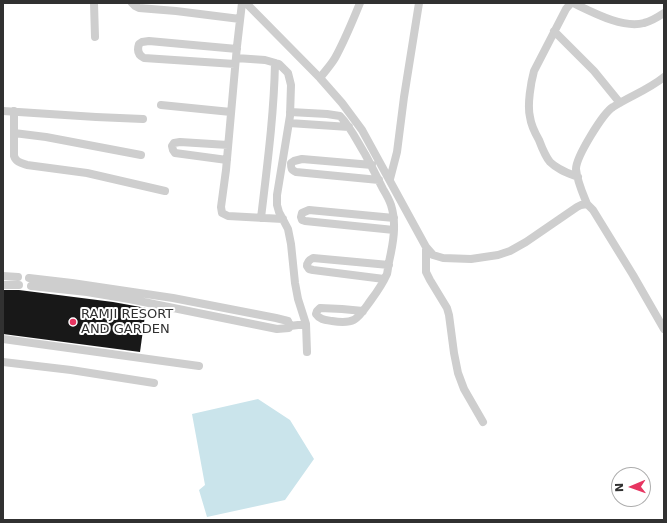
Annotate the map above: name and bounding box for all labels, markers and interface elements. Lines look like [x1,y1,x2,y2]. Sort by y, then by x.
place label: RAMJI RESORT AND GARDEN [81,307,173,338]
marker: RAMJI RESORT AND GARDEN [68,317,78,327]
north arrow [611,467,651,507]
text: N [613,483,626,492]

